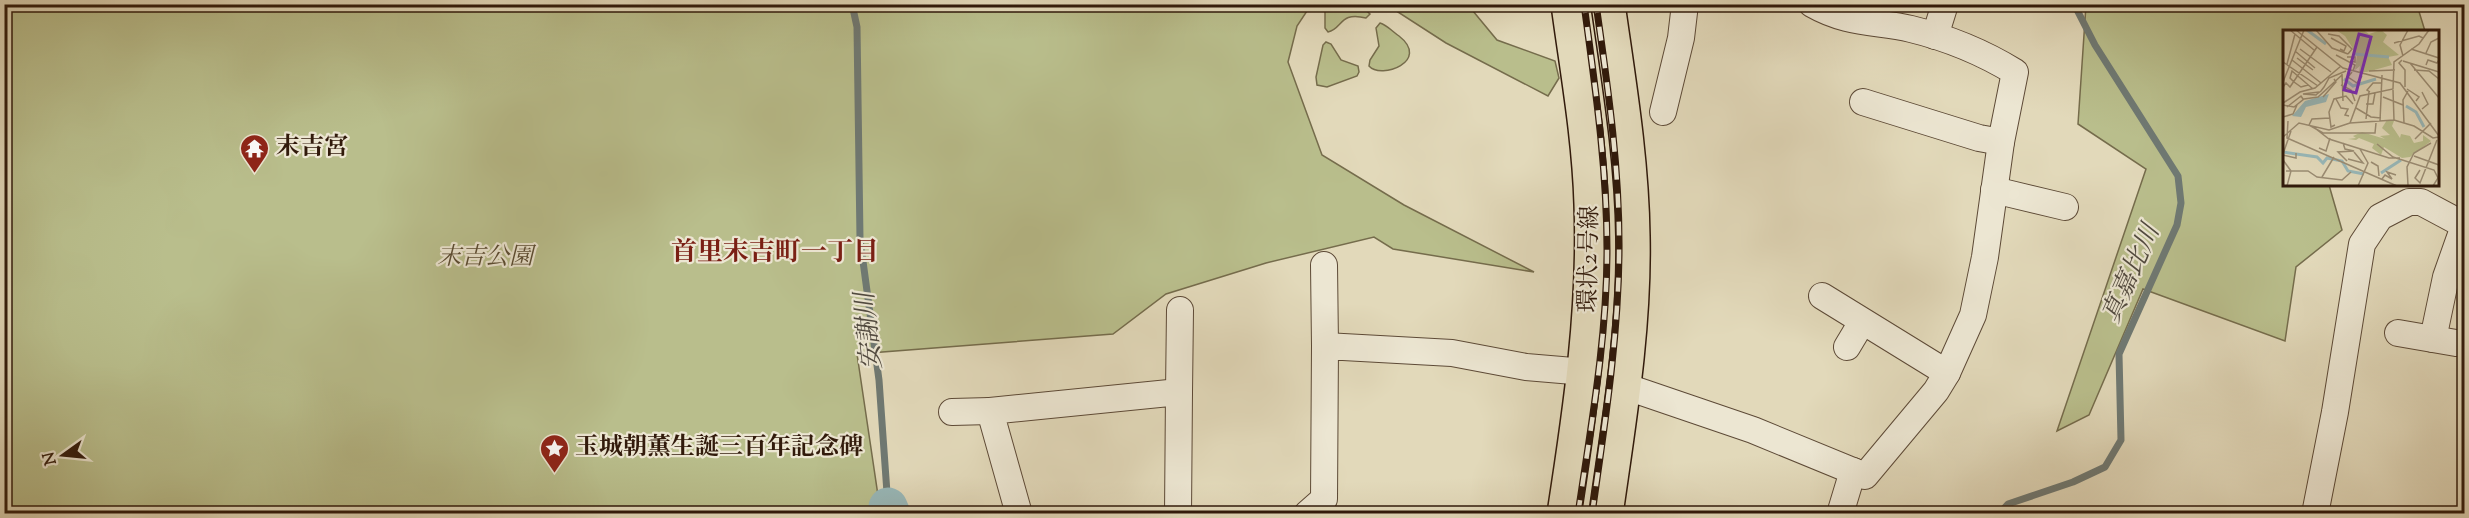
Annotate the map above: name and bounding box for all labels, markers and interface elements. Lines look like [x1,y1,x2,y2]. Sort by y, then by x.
inset map [2283,30,2439,186]
place label: 末吉宮 [276,131,348,165]
temple icon: 末吉宮 [239,132,271,174]
street label: 環状2号線 [1572,205,1608,313]
water label: 真嘉比川 [2094,216,2171,329]
district label: 首里末吉町一丁目 [671,235,879,272]
park label: 末吉公園 [437,241,537,275]
water label: 安謝川 [847,287,892,372]
north arrow [33,425,93,485]
place label: 玉城朝薫生誕三百年記念碑 [575,431,863,465]
place icon: 玉城朝薫生誕三百年記念碑 [538,432,570,474]
text: N [38,449,64,467]

